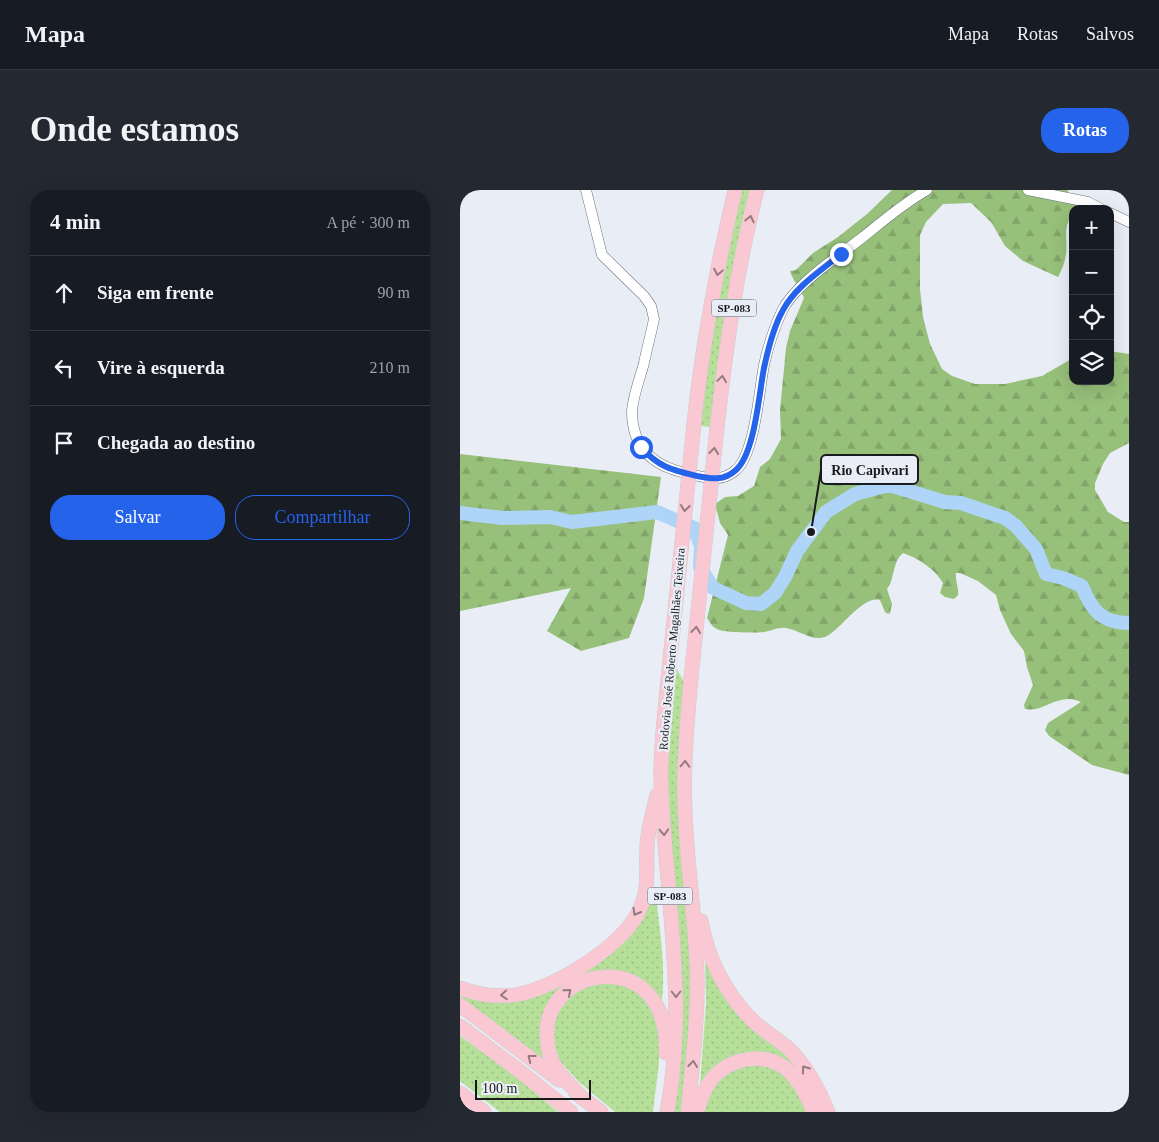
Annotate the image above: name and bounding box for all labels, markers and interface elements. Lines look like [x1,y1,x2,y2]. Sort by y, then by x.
text: Mapa [25,21,85,47]
text: Mapa [948,24,989,44]
text: Rotas [1017,24,1058,44]
text: Salvos [1086,24,1134,44]
button: Rotas [1041,108,1129,153]
text: Onde estamos [30,110,239,149]
map controls [1069,205,1114,385]
button: + [1069,205,1114,250]
text: 4 min [50,210,101,234]
text: A pé · 300 m [326,214,410,231]
one-way arrow [744,214,755,223]
route end [830,243,853,266]
button: − [1069,250,1114,295]
one-way arrow [713,268,724,276]
icon: ahead [50,279,78,307]
text: Siga em frente [97,282,214,303]
text: 90 m [378,284,410,301]
button: locate [1069,295,1114,340]
road number: SP-083 [712,300,756,316]
button: layers [1069,340,1114,385]
icon: left [50,354,78,382]
text: Vire à esquerda [97,357,225,378]
text: 210 m [370,359,410,376]
one-way arrow [717,374,727,383]
icon: arrive [50,429,78,457]
text: Chegada ao destino [97,432,255,453]
route start [630,436,653,459]
one-way arrow [708,446,719,454]
callout: Rio Capivari [821,455,918,484]
text: Rio Capivari [831,463,909,478]
button: Salvar [50,495,225,540]
button: Compartilhar [235,495,410,540]
one-way arrow [680,504,691,512]
street label: Rodovia José Roberto Magalhães Teixeira [656,547,688,751]
one-way arrow [690,626,701,634]
one-way arrow [679,760,690,768]
one-way arrow [659,829,670,837]
road number: SP-083 [648,888,692,904]
one-way arrow [633,907,643,916]
one-way arrow [563,988,572,997]
one-way arrow [499,989,507,1000]
one-way arrow [671,991,681,999]
one-way arrow [528,1056,537,1064]
one-way arrow [687,1059,698,1067]
one-way arrow [802,1065,811,1075]
scale bar [475,1077,591,1100]
text: 100 m [482,1081,517,1096]

